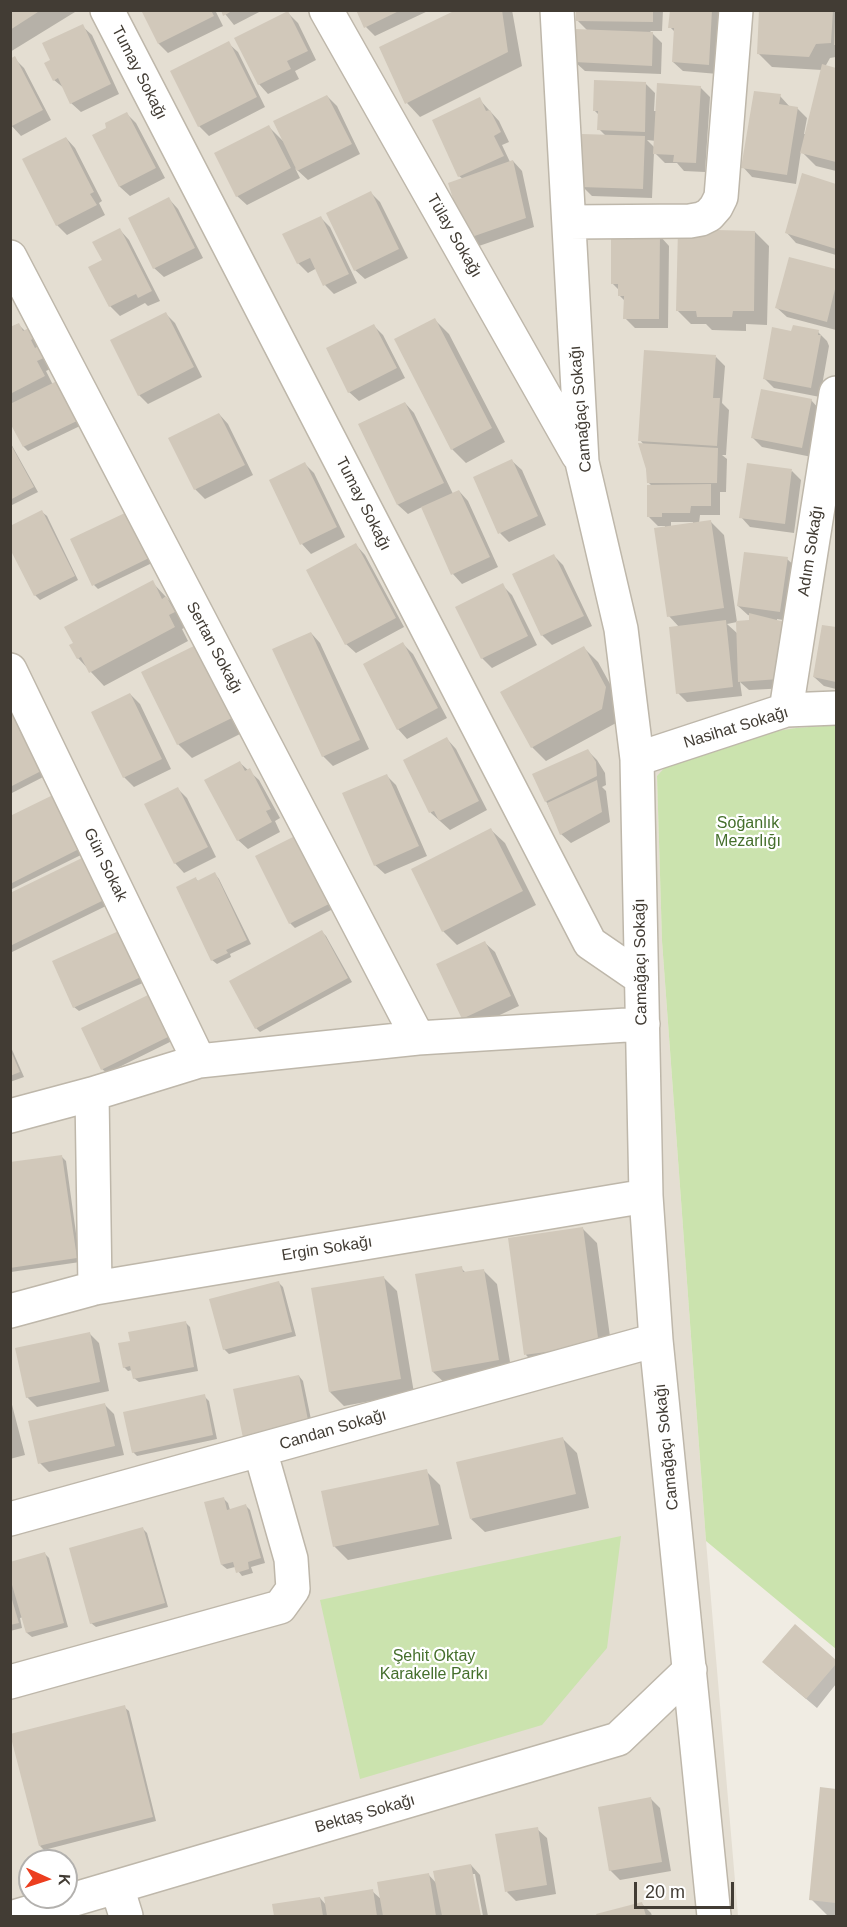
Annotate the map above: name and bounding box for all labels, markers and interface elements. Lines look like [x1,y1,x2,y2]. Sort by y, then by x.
street label: Tumay Sokağı [107,23,171,123]
street label: Tülay Sokağı [422,191,486,281]
street label: Camağaçı Sokağı [566,345,596,473]
street label: Tumay Sokağı [331,454,395,554]
street label: Adım Sokağı [794,504,828,598]
street label: Sertan Sokağı [182,599,246,697]
street label: Nasihat Sokağı [681,703,791,753]
park label: Soğanlık Mezarlığı [715,814,781,852]
street label: Gün Sokak [79,825,131,905]
street label: Camağaçı Sokağı [630,898,652,1026]
street label: Ergin Sokağı [280,1232,374,1266]
street label: Camağaçı Sokağı [651,1383,683,1511]
street label: Candan Sokağı [277,1406,389,1454]
park label: Şehit Oktay Karakelle Parkı [380,1647,488,1685]
street label: Bektaş Sokağı [313,1791,417,1837]
north arrow [18,1849,78,1909]
scale bar [637,1870,738,1908]
text: K [56,1874,73,1886]
text: 20 m [645,1882,685,1902]

